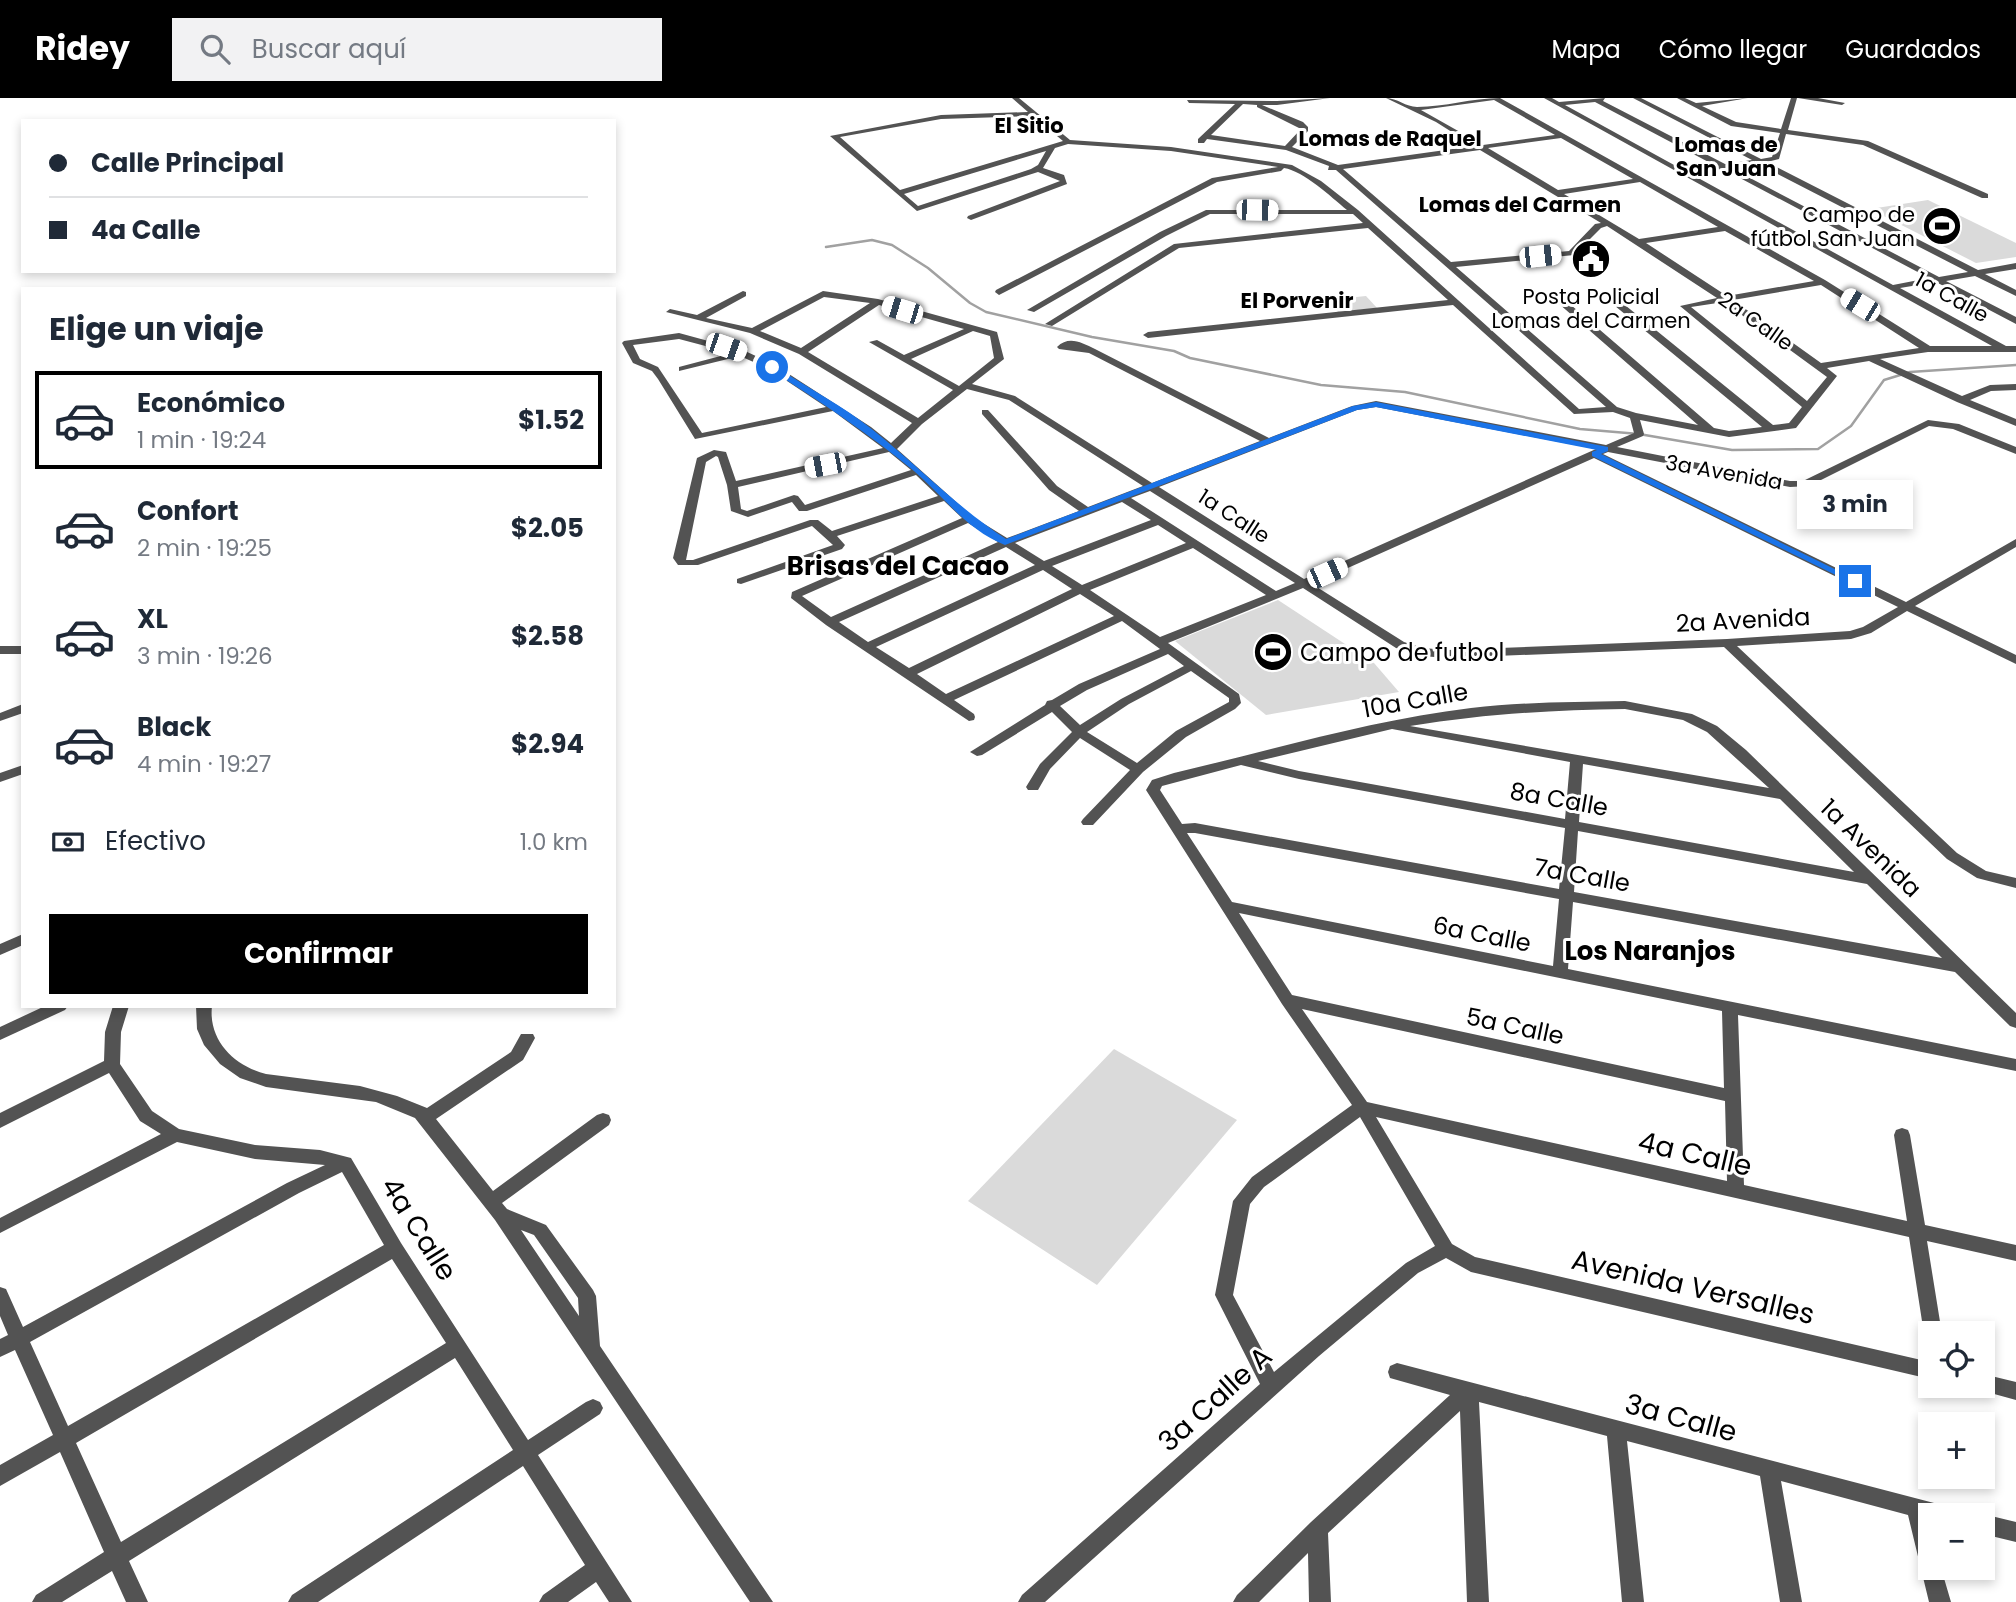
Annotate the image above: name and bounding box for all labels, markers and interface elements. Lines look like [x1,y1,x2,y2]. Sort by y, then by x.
search box [172,18,662,81]
text: Ridey [35,25,130,72]
icon: search [196,30,234,68]
text: Buscar aquí [252,31,406,67]
text: Mapa [1551,33,1621,66]
text: Cómo llegar [1659,33,1807,66]
text: Guardados [1845,33,1981,66]
district label: El Sitio [994,111,1064,140]
district label: Lomas de Raquel [1298,124,1482,153]
district label: Lomas de San Juan [1674,130,1778,183]
text: Calle Principal [91,145,284,181]
district label: Lomas del Carmen [1419,190,1621,219]
car [1236,199,1279,221]
place label: Campo de fútbol San Juan [1751,200,1915,253]
sports icon: Campo de fútbol San Juan [1921,205,1963,247]
text: 4a Calle [91,212,201,248]
public building icon: Posta Policial Lomas del Carmen [1570,238,1612,280]
car [1519,243,1562,269]
street label: 1a Calle [1910,265,1994,329]
place label: Posta Policial Lomas del Carmen [1491,282,1691,335]
street label: 2a Calle [1713,285,1799,357]
car [1837,285,1884,325]
district label: El Porvenir [1241,286,1353,315]
car [879,294,926,326]
text: Elige un viaje [49,306,264,351]
car [703,330,750,364]
route start [756,351,788,383]
text: Económico [137,385,285,421]
icon: car [53,389,116,452]
text: $1.52 [518,402,584,438]
text: 1 min · 19:24 [137,424,266,456]
street label: 3a Avenida [1663,447,1785,497]
car [803,451,848,479]
callout: 3 min [1797,480,1913,528]
street label: 1a Calle [1192,482,1276,550]
text: 3 min [1822,488,1888,520]
text: Confort [137,493,239,529]
icon: car [53,497,116,560]
text: $2.05 [511,510,584,546]
text: 2 min · 19:25 [137,532,272,564]
district label: Brisas del Cacao [787,548,1009,584]
car [1304,555,1351,591]
route end [1839,565,1871,597]
street label: 2a Avenida [1675,600,1811,640]
text: XL [137,601,168,637]
icon: car [53,605,116,668]
text: $2.58 [511,618,584,654]
sports icon: Campo de futbol [1252,631,1294,673]
place label: Campo de futbol [1300,636,1504,669]
text: 3 min · 19:26 [137,640,273,672]
street label: 10a Calle [1360,674,1470,726]
text: Black [137,709,211,745]
icon: car [53,713,116,776]
text: $2.94 [511,726,584,762]
text: 4 min · 19:27 [137,748,271,780]
street label: 8a Calle [1507,774,1611,824]
street label: 1a Avenida [1813,791,1929,905]
icon: cash [49,823,87,861]
text: Efectivo [105,823,206,859]
text: 1.0 km [520,826,588,858]
street label: 7a Calle [1531,850,1633,900]
street label: 6a Calle [1430,908,1534,960]
button: Confirmar [49,914,588,994]
district label: Los Naranjos [1564,933,1736,969]
street label: 5a Calle [1463,1000,1567,1052]
street label: 4a Calle [1634,1122,1756,1186]
street label: 4a Calle [372,1170,466,1288]
street label: Avenida Versalles [1568,1240,1818,1334]
map controls [1918,1321,1995,1580]
button: locate [1918,1321,1995,1398]
street label: 3a Calle A [1150,1337,1280,1461]
street label: 3a Calle [1621,1384,1741,1452]
button: + [1918,1412,1995,1489]
button: − [1918,1503,1995,1580]

